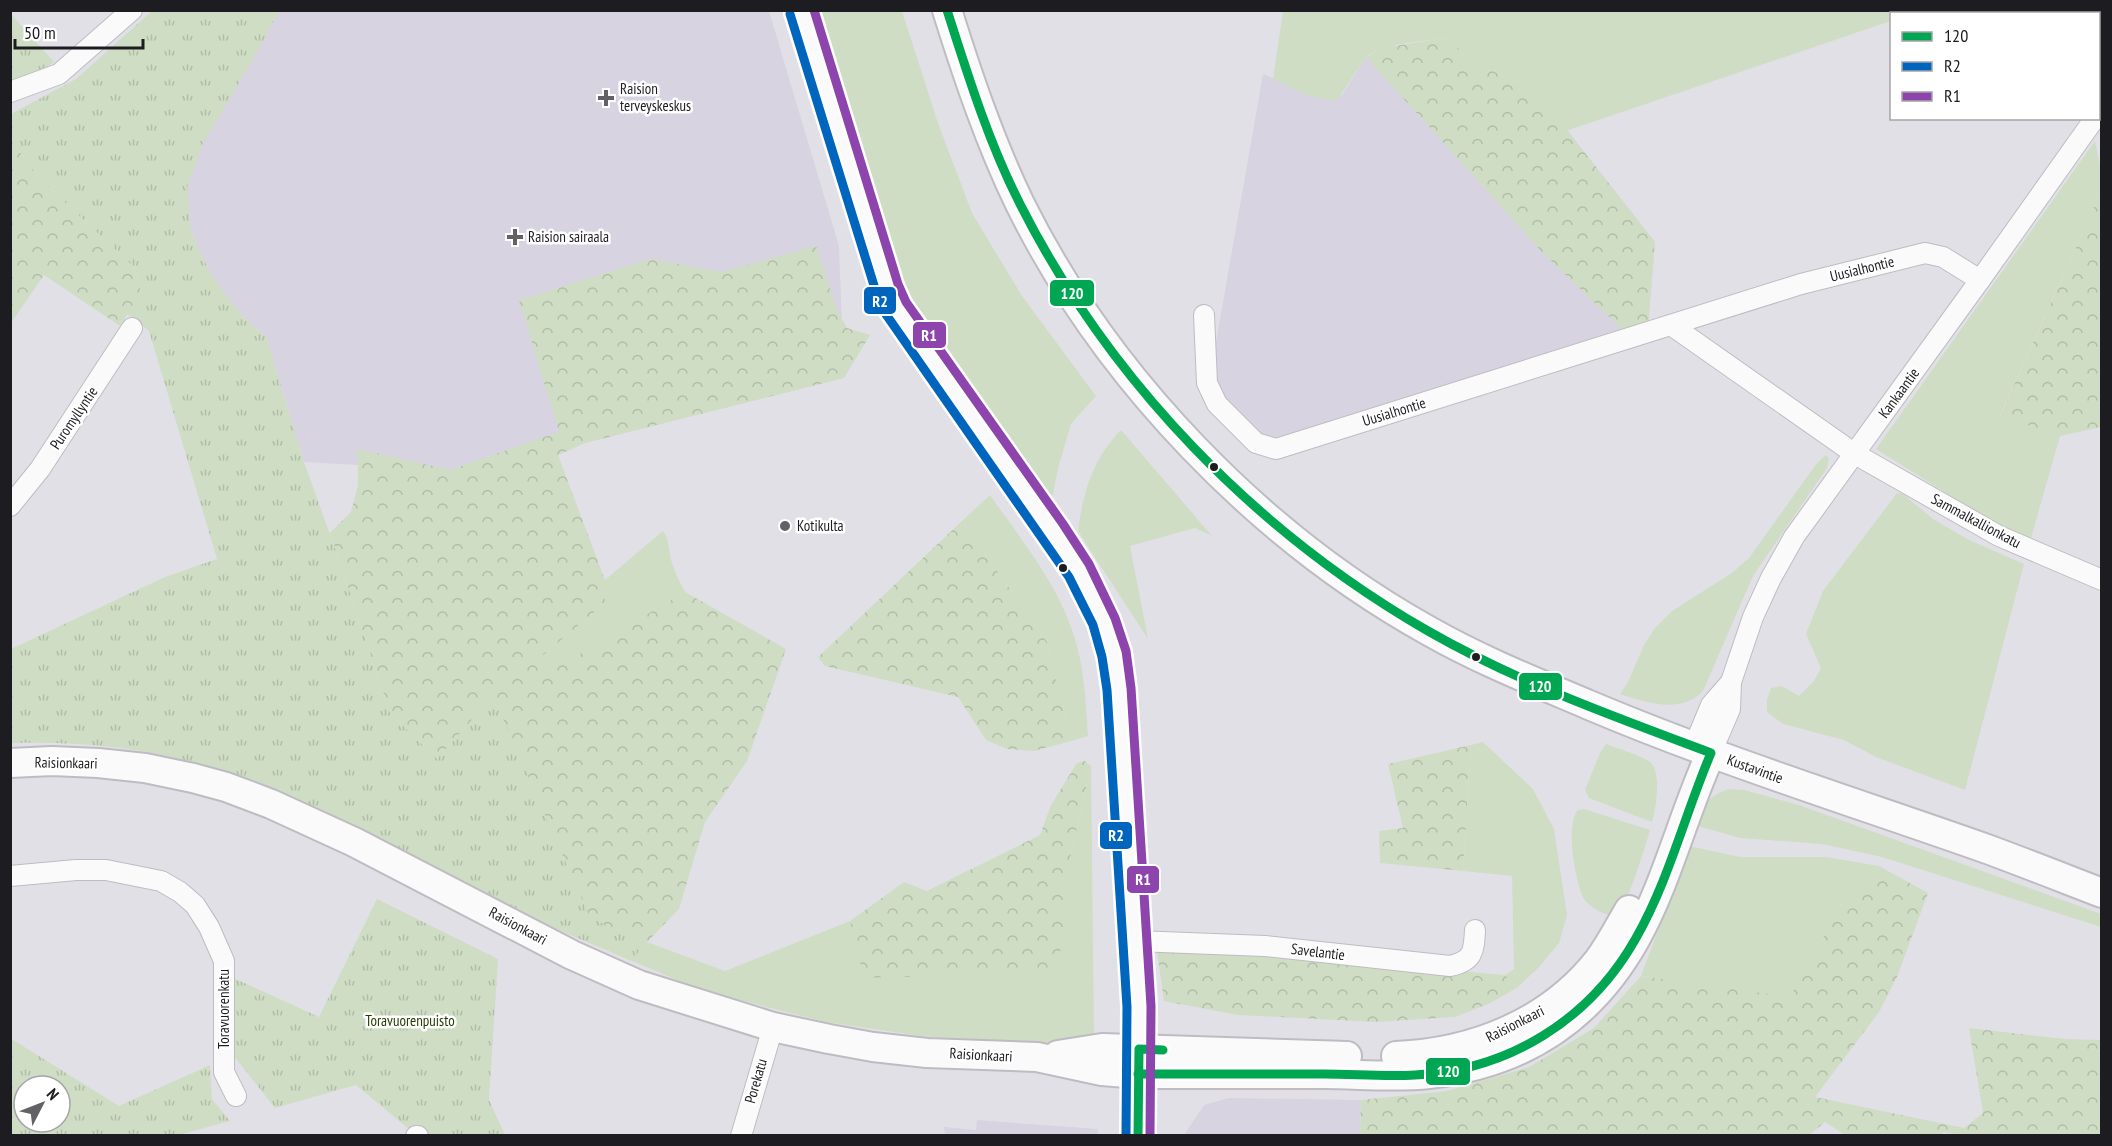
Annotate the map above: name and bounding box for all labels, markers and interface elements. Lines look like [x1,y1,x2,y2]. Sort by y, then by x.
scale bar [15,12,142,50]
legend [1890,12,2100,120]
text: 50 m [24,21,56,44]
text: 120 [1944,24,1968,47]
text: R2 [1944,54,1961,77]
place label: Raision terveyskeskus [620,79,691,115]
text: R1 [1944,84,1961,107]
marker: Raision terveyskeskus [597,89,615,107]
place label: Raision sairaala [528,227,609,246]
marker: Raision sairaala [506,228,524,246]
street label: Uusialhontie [1828,251,1896,286]
line badge: 120 [1049,279,1095,307]
text: 120 [1061,283,1084,303]
line badge: R2 [863,286,897,315]
text: R2 [872,291,888,311]
line badge: R1 [912,321,947,349]
text: R1 [921,325,937,345]
street label: Kankaantie [1874,364,1923,422]
street label: Puromyllyntie [46,383,101,453]
street label: Uusialhontie [1360,393,1428,430]
unlabelled marker [1208,461,1220,473]
street label: Sammalkallionkatu [1928,489,2024,552]
place label: Kotikulta [797,516,844,535]
marker: Kotikulta [778,519,792,533]
unlabelled marker [1057,562,1069,574]
unlabelled marker [1470,651,1482,663]
line badge: 120 [1518,672,1563,701]
text: 120 [1529,676,1552,696]
street label: Kustavintie [1725,750,1786,787]
street label: Raisionkaari [34,752,98,773]
line badge: R2 [1099,821,1133,850]
text: R2 [1108,825,1124,845]
line badge: R1 [1126,865,1160,894]
text: R1 [1135,869,1151,889]
street label: Raisionkaari [486,902,551,949]
street label: Savelantie [1290,939,1346,964]
street label: Toravuorenkatu [214,969,233,1049]
street label: Raisionkaari [1482,1001,1547,1046]
park label: Toravuorenpuisto [365,1011,455,1030]
street label: Raisionkaari [949,1043,1013,1066]
street label: Porekatu [740,1056,771,1105]
line badge: 120 [1425,1057,1471,1086]
text: 120 [1437,1061,1460,1081]
north arrow [12,1074,72,1134]
text: N [43,1084,63,1104]

